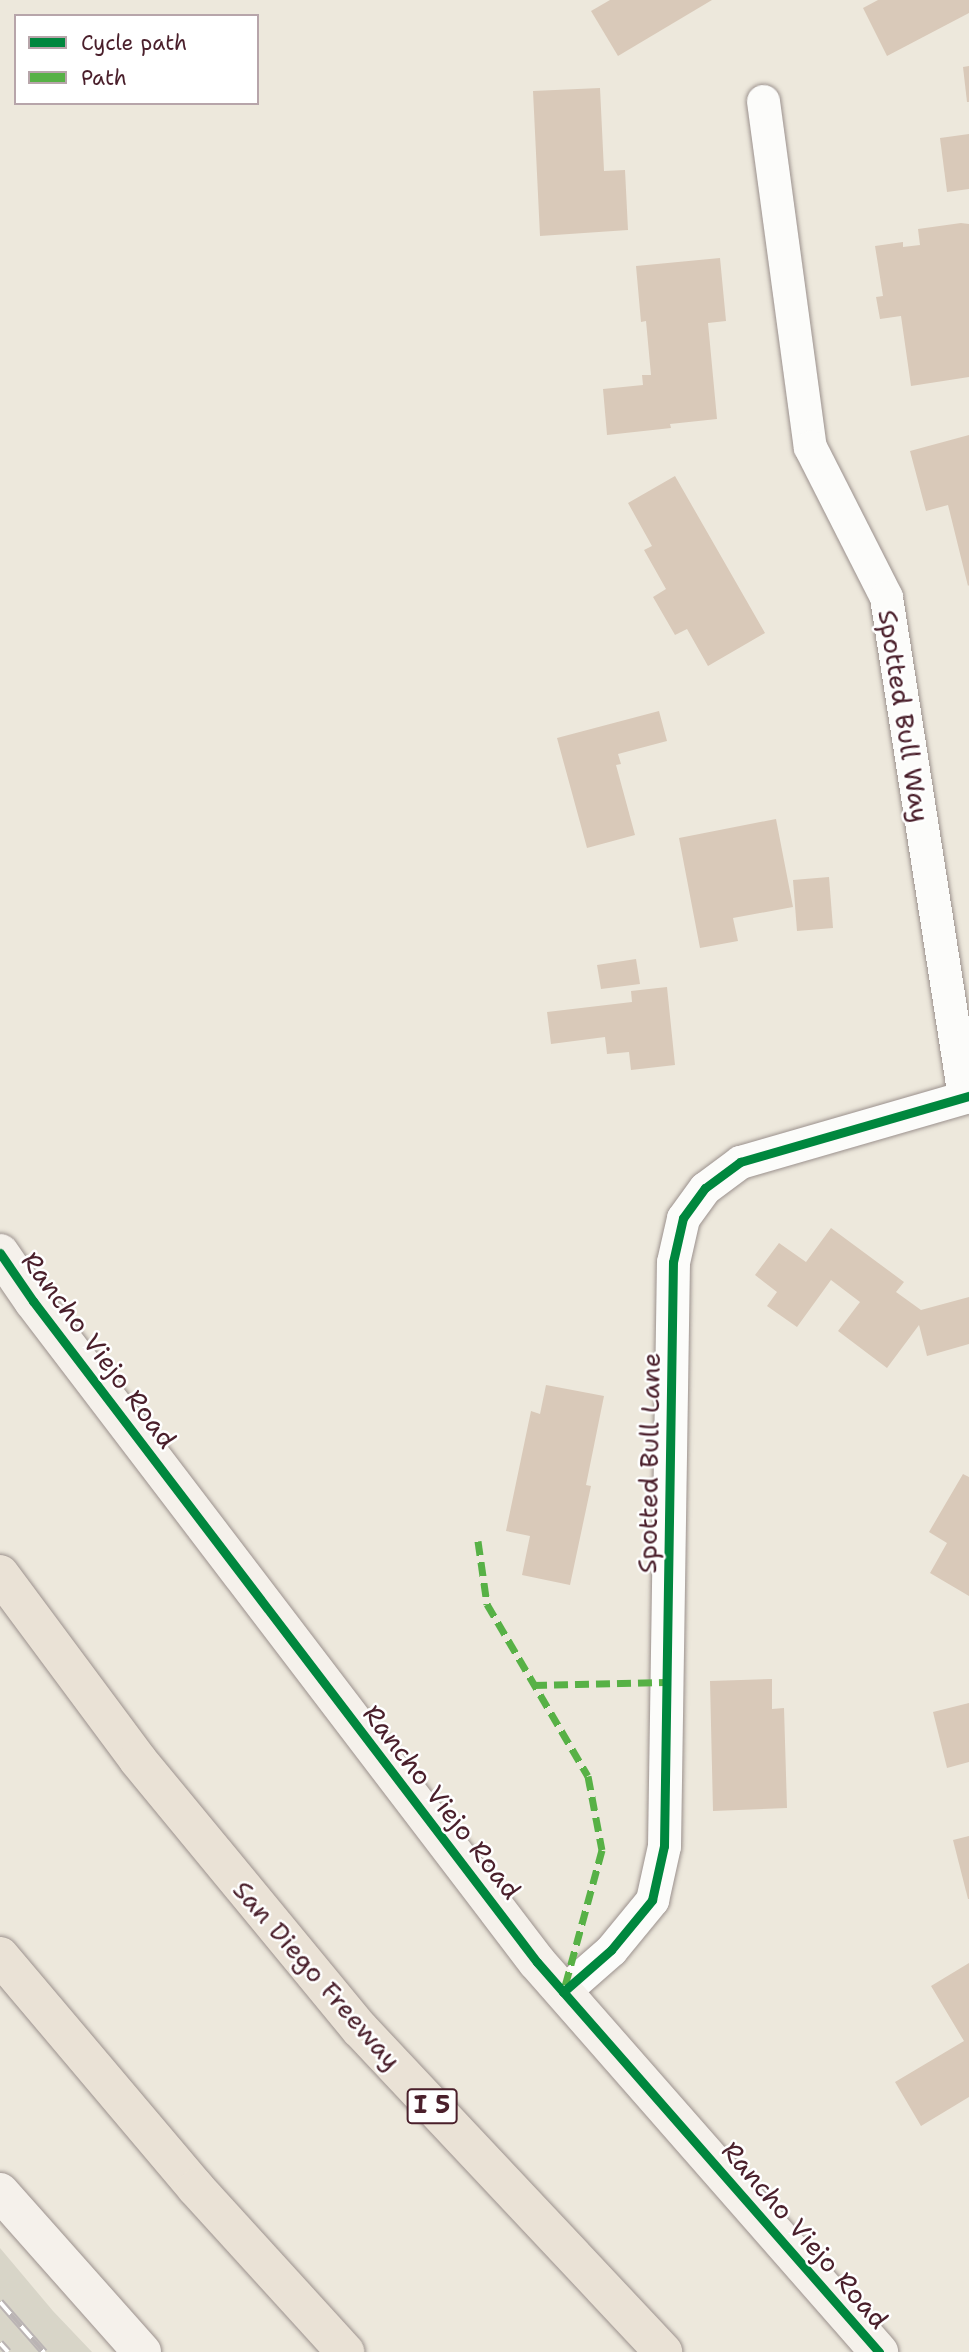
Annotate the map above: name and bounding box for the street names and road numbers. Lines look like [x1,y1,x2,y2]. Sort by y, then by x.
street label: Spotted Bull Way [872,607,936,825]
street label: Rancho Viejo Road [15,1246,183,1454]
street label: Spotted Bull Lane [631,1352,667,1574]
street label: Rancho Viejo Road [356,1699,528,1905]
street label: San Diego Freeway [227,1874,407,2076]
road number: I 5 [406,2085,458,2126]
street label: Rancho Viejo Road [715,2135,895,2335]

